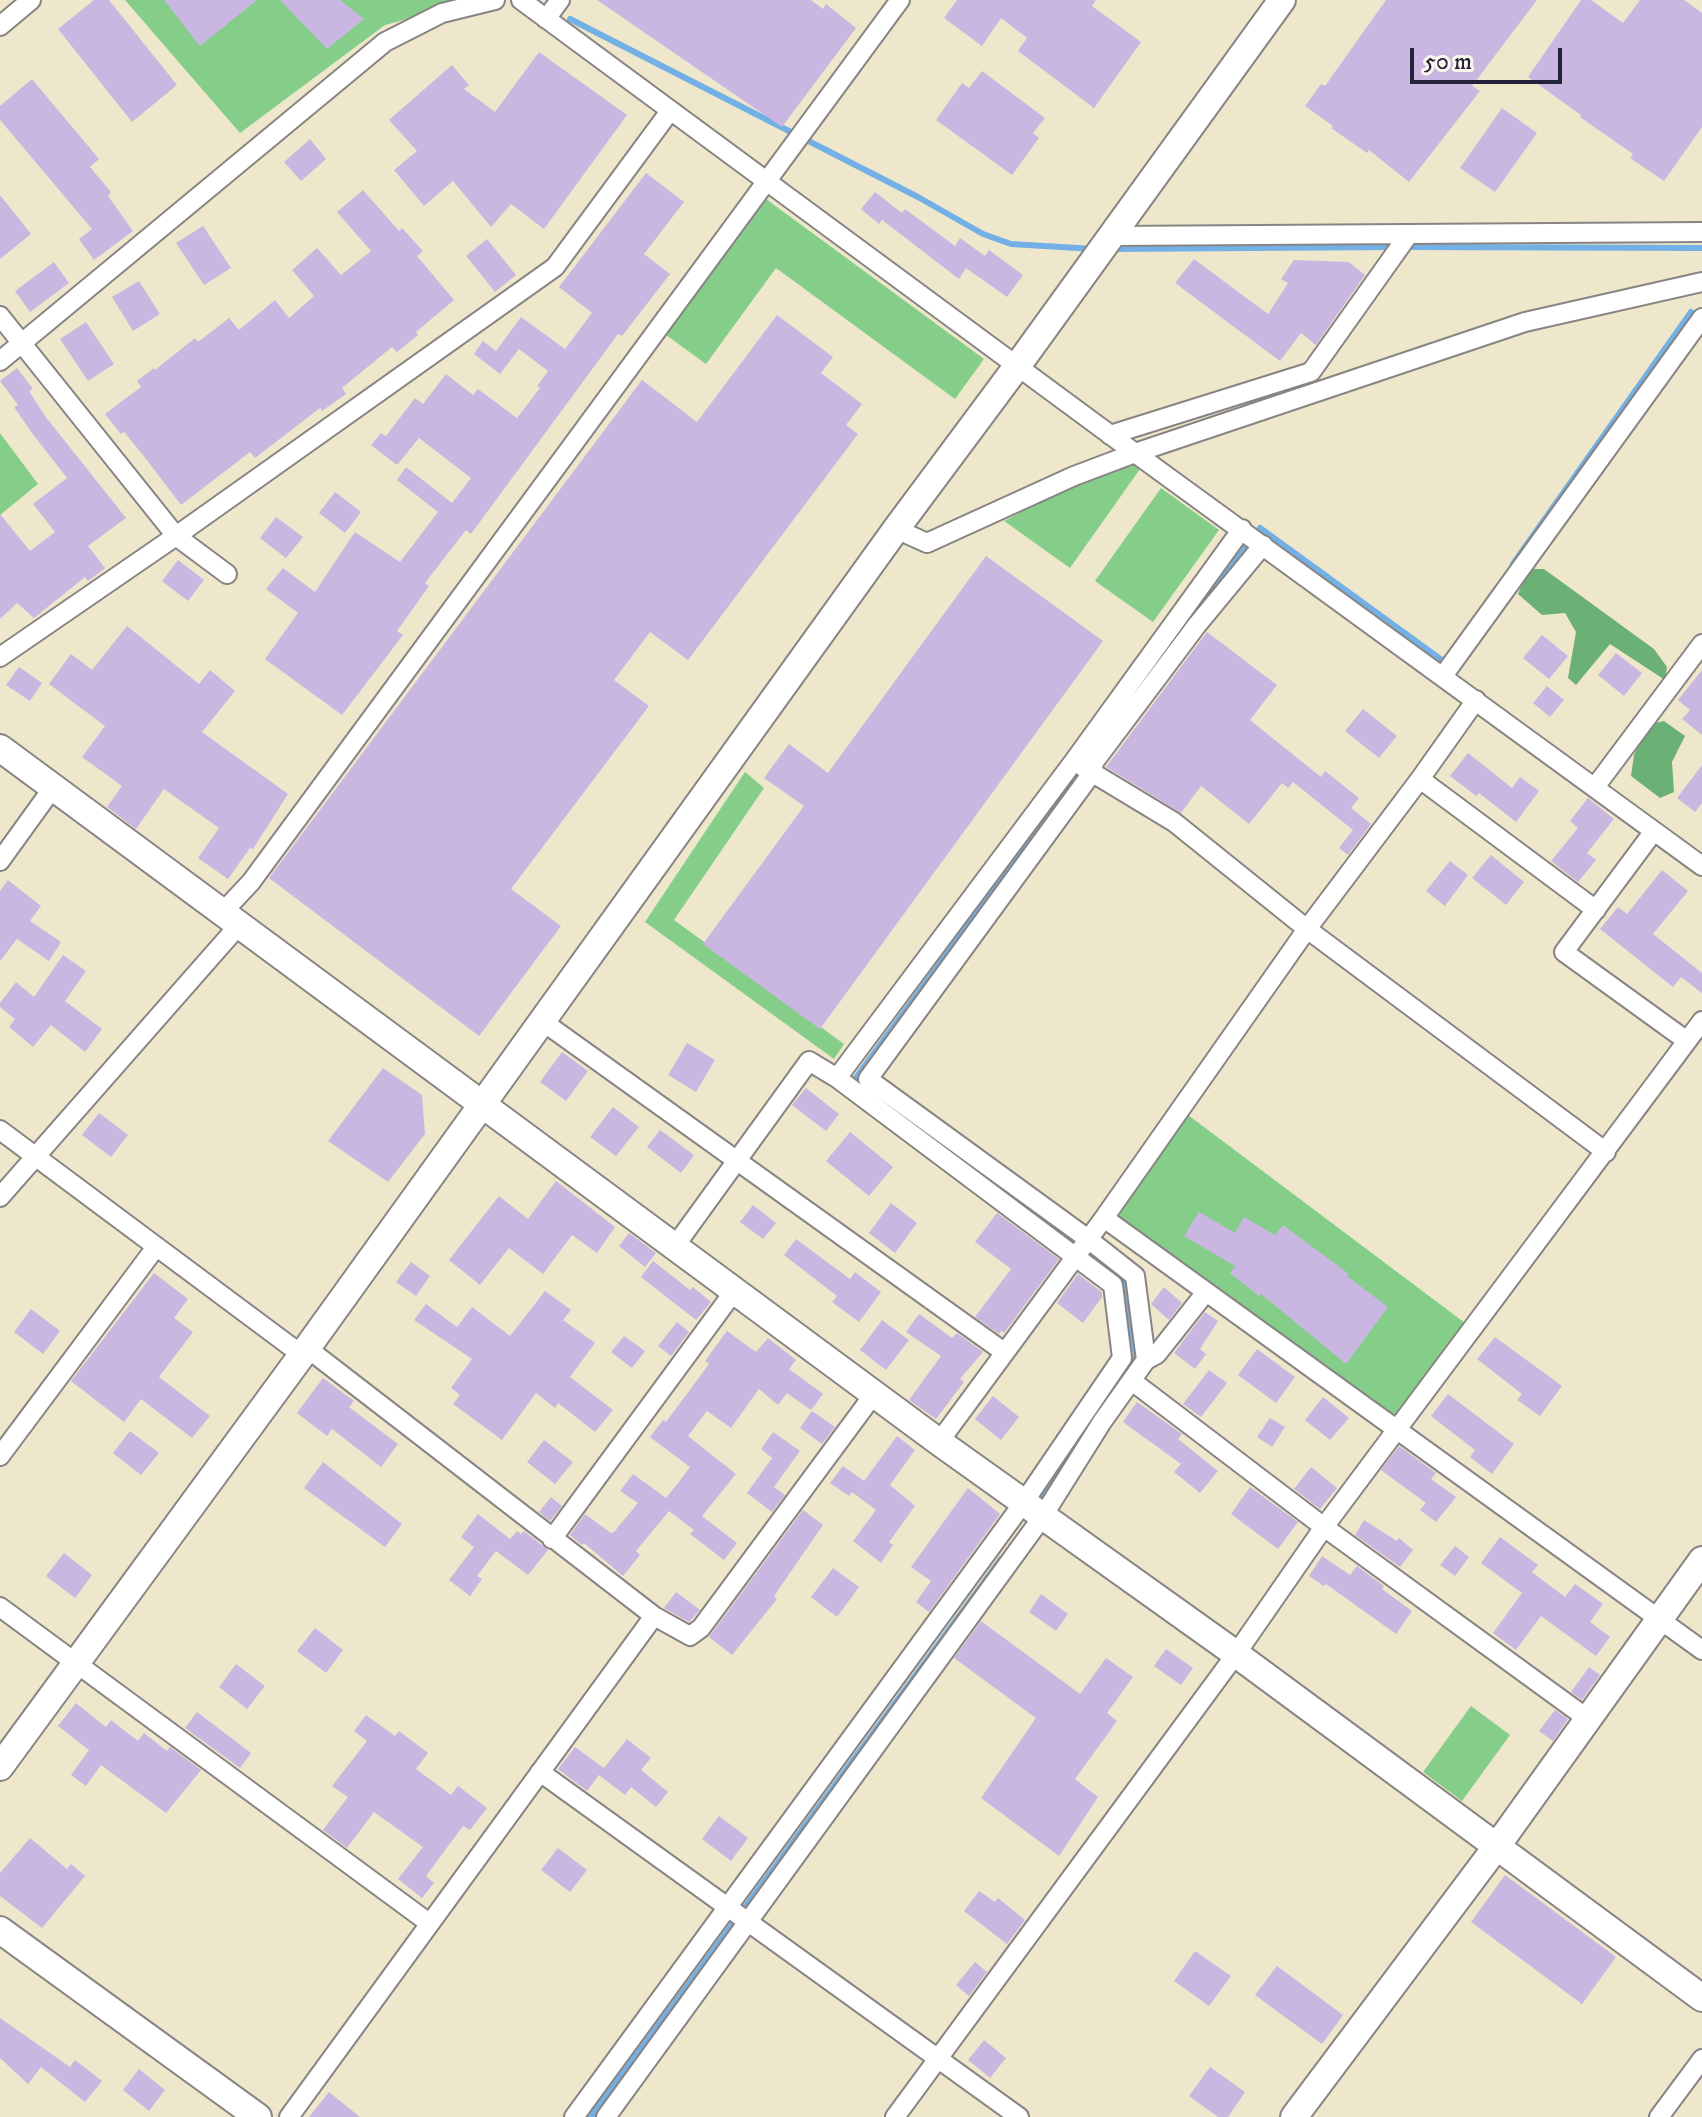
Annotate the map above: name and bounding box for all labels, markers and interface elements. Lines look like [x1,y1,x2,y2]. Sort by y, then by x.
scale bar [1414,32,1566,82]
text: 50 m [1424,47,1472,77]

